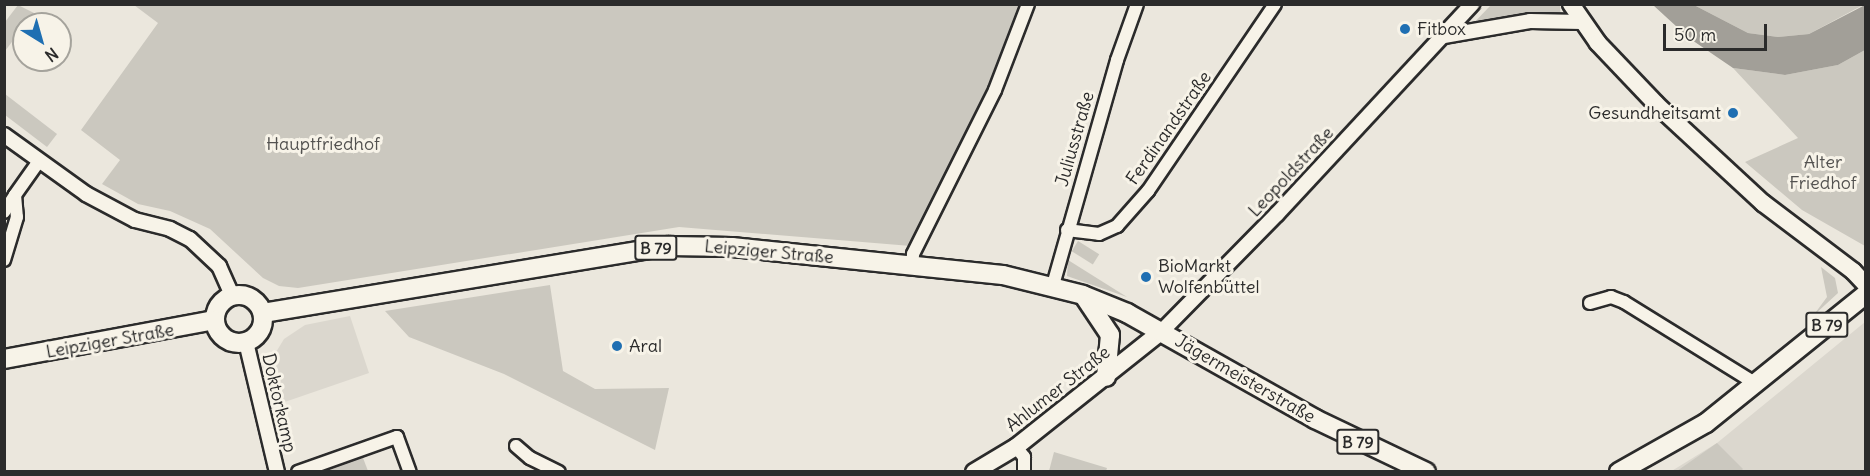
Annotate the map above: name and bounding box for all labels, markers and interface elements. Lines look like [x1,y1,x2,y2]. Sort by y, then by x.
north arrow [12,12,72,72]
scale bar [1666,12,1770,50]
place label: Fitbox [1417,18,1466,40]
marker: Fitbox [1398,22,1412,36]
text: 50 m [1674,23,1716,46]
text: N [41,43,62,66]
street label: Ferdinandstraße [1122,67,1216,189]
street label: Juliusstraße [1051,89,1099,189]
place label: Gesundheitsamt [1588,102,1721,124]
marker: Gesundheitsamt [1726,106,1740,120]
street label: Leopoldstraße [1244,123,1338,221]
park label: Hauptfriedhof [266,133,380,155]
park label: Alter Friedhof [1789,152,1857,195]
road number: B 79 [634,235,678,261]
street label: Leipziger Straße [703,236,835,268]
place label: BioMarkt Wolfenbüttel [1158,256,1260,298]
marker: BioMarkt Wolfenbüttel [1139,270,1153,284]
road number: B 79 [1804,312,1850,338]
street label: Leipziger Straße [44,319,176,363]
street label: Jägermeisterstraße [1171,330,1319,428]
place label: Aral [629,335,662,357]
marker: Aral [610,339,624,353]
street label: Ahlumer Straße [1002,342,1114,436]
street label: Doktorkamp [257,351,301,455]
road number: B 79 [1336,429,1380,455]

